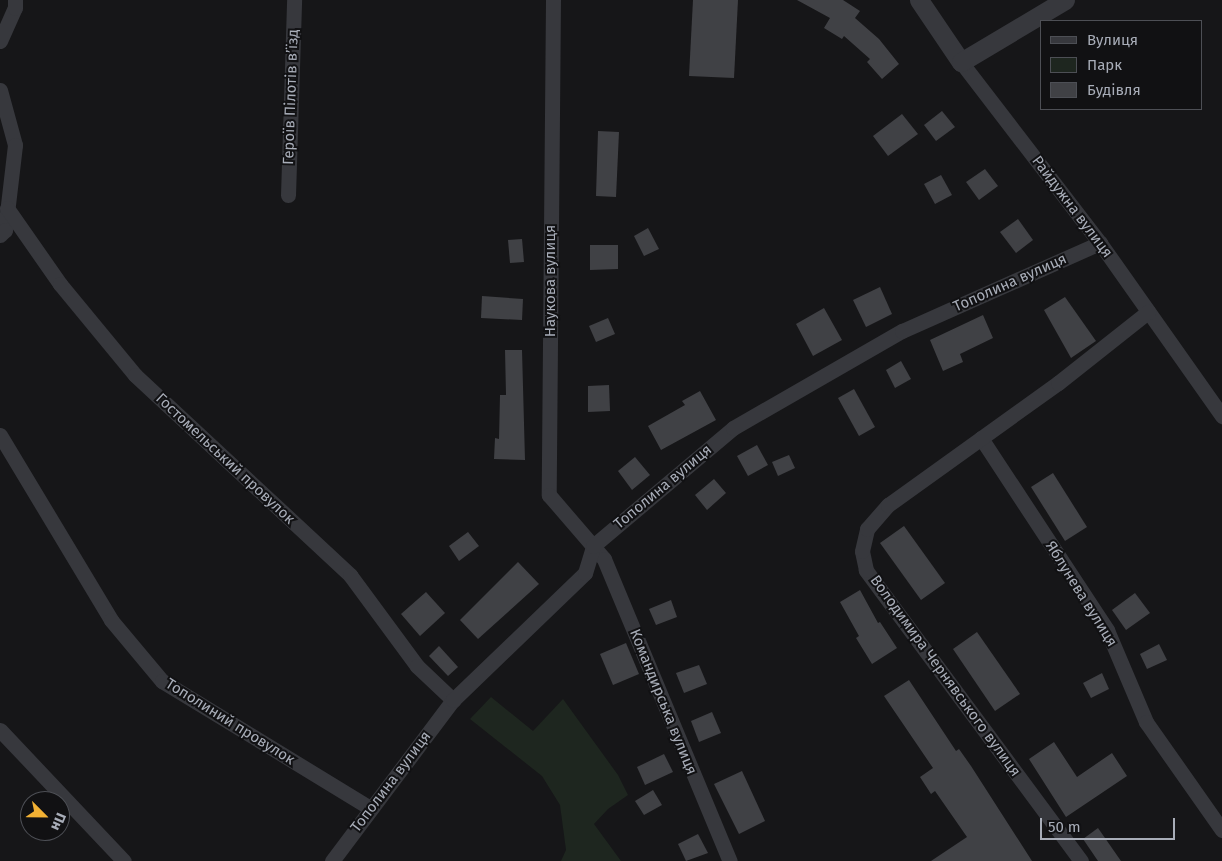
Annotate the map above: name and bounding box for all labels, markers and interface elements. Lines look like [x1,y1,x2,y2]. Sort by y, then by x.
legend [1040,20,1202,110]
street label: Героїв Пілотів в’їзд [280,29,302,165]
text: Вулиця [1087,31,1138,49]
text: Парк [1087,56,1122,74]
text: Будівля [1087,81,1141,99]
street label: Райдужна вулиця [1028,153,1116,261]
street label: Наукова вулиця [542,225,560,337]
street label: Тополина вулиця [951,250,1069,316]
street label: Гостомельський провулок [152,390,298,528]
street label: Тополина вулиця [610,441,716,533]
street label: Яблунева вулиця [1041,538,1121,650]
street label: Володимира Чернявського вулиця [866,572,1024,780]
street label: Командирська вулиця [626,627,700,777]
street label: Тополиний провулок [162,675,298,769]
street label: Тополина вулиця [347,728,435,836]
north arrow [20,791,70,841]
scale bar [1042,808,1177,840]
text: Пн [47,810,70,833]
text: 50 m [1048,818,1081,836]

